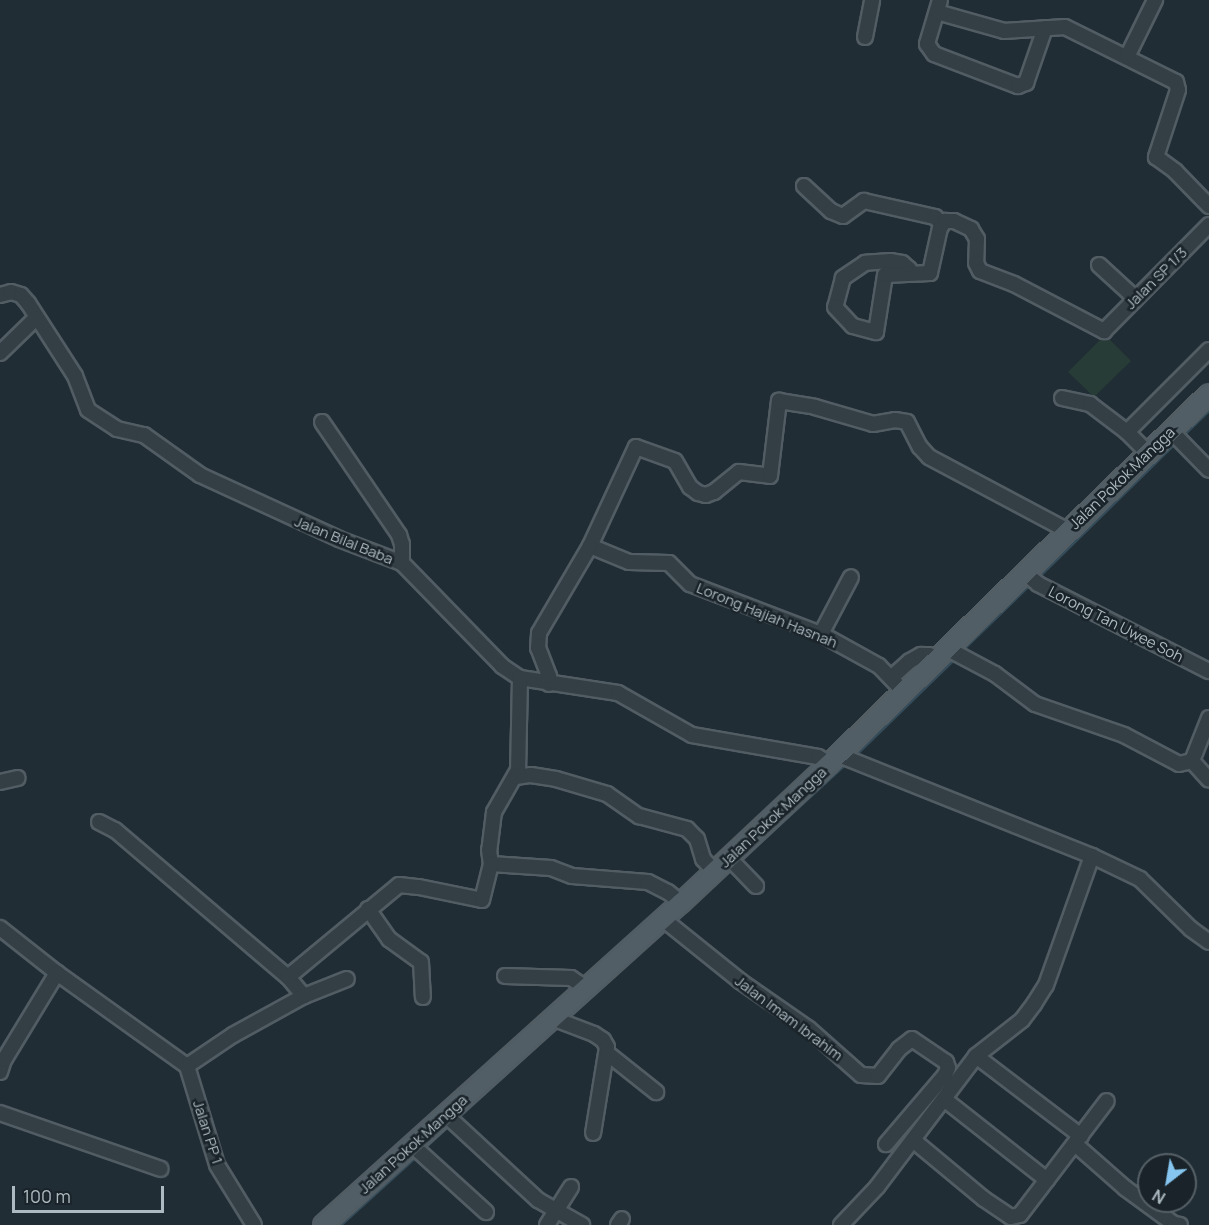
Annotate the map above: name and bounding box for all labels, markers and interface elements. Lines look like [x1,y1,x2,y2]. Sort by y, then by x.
street label: Jalan SP 1/3 [1121,243,1191,313]
street label: Jalan Pokok Mangga [1066,423,1178,533]
street label: Jalan Bilal Baba [292,512,396,568]
street label: Lorong Hajiah Hasnah [694,579,840,651]
street label: Lorong Tan Uwee Soh [1046,582,1186,666]
street label: Jalan Pokok Mangga [716,763,830,871]
street label: Jalan Imam Ibrahim [732,972,846,1064]
street label: Jalan Pokok Mangga [355,1091,471,1197]
street label: Jalan PP 1 [189,1098,227,1166]
north arrow [1137,1153,1197,1213]
scale bar [15,1174,166,1212]
text: 100 m [23,1184,71,1208]
text: N [1148,1184,1169,1209]

